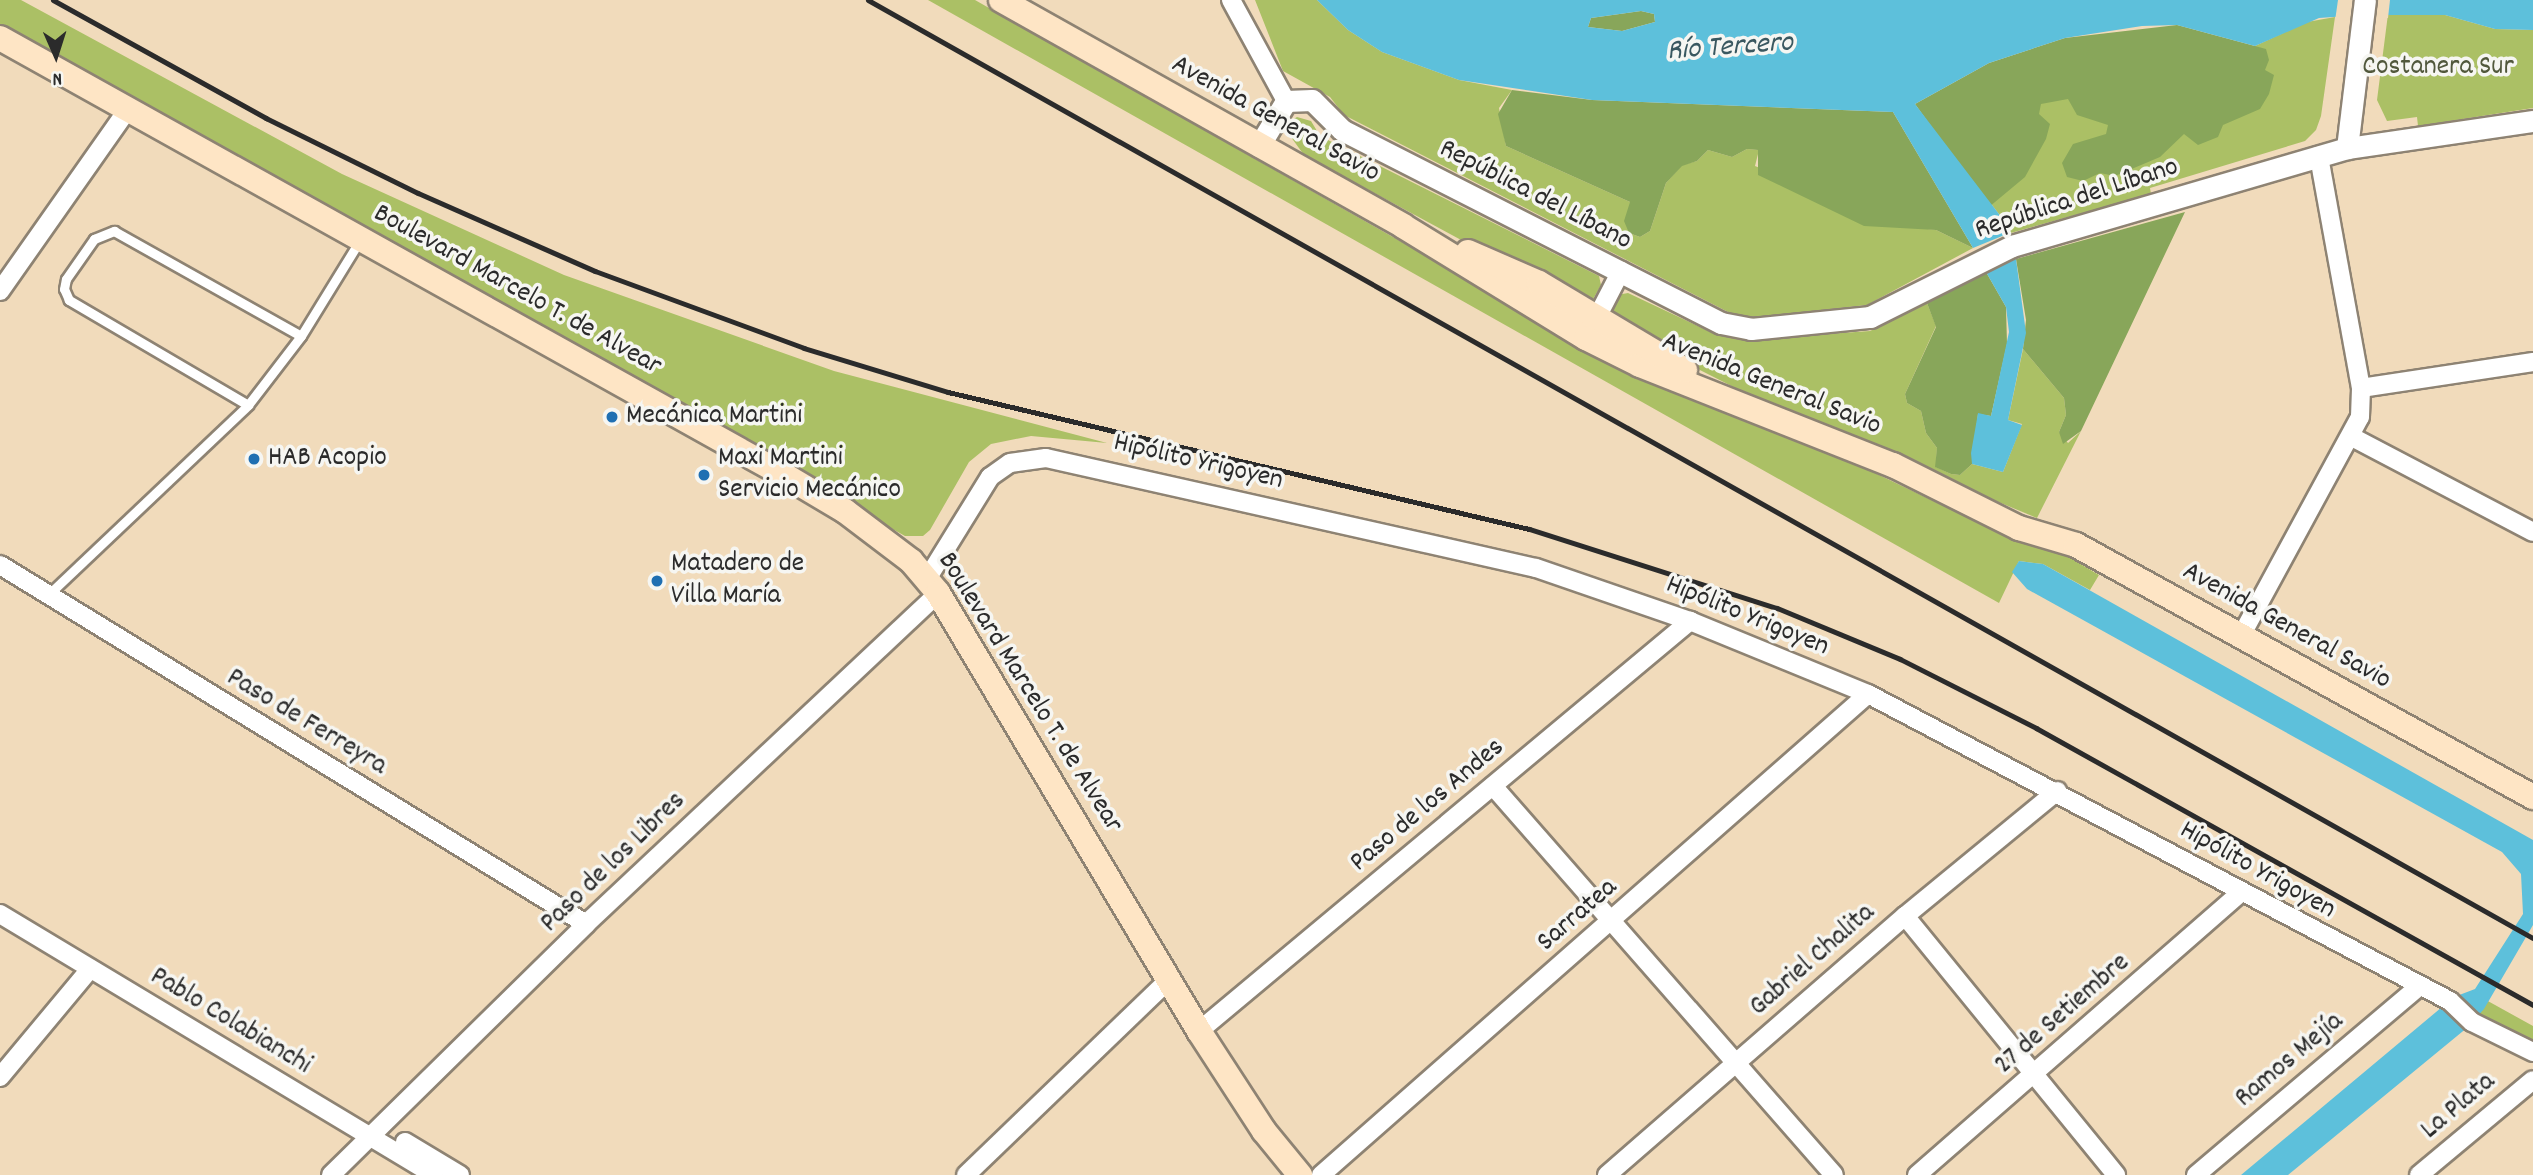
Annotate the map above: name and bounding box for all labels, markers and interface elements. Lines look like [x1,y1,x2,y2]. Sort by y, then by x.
north arrow [21,21,91,91]
water label: Río Tercero [1666,27,1794,71]
street label: Avenida General Savio [1165,49,1385,191]
park label: Costanera Sur [2362,51,2514,85]
text: N [52,64,63,91]
street label: República del Líbano [1433,133,1637,259]
street label: República del Líbano [1971,151,2183,249]
street label: Boulevard Marcelo T. de Alvear [367,198,667,384]
street label: Avenida General Savio [1657,326,1885,444]
place label: Mecánica Martini [626,400,802,434]
marker: Mecánica Martini [604,409,620,425]
street label: Hipólito Yrigoyen [1110,427,1286,499]
place label: HAB Acopio [268,442,387,476]
place label: Maxi Martini Servicio Mecánico [718,442,901,508]
marker: HAB Acopio [246,451,262,467]
marker: Maxi Martini Servicio Mecánico [696,467,712,483]
street label: Boulevard Marcelo T. de Alvear [929,547,1129,839]
place label: Matadero de Villa María [671,548,804,614]
street label: Avenida General Savio [2176,556,2396,698]
street label: Hipólito Yrigoyen [1661,569,1833,665]
marker: Matadero de Villa María [649,573,665,589]
street label: Paso de Ferreyra [220,662,392,784]
street label: Paso de los Andes [1344,732,1512,880]
street label: Paso de los Libres [534,785,694,941]
street label: Hipólito Yrigoyen [2173,814,2341,928]
street label: Sarratea [1531,872,1625,960]
street label: Gabriel Chalita [1743,897,1883,1025]
street label: 27 de Setiembre [1989,947,2137,1083]
street label: Pablo Colabianchi [143,961,317,1083]
street label: Ramos Mejía [2229,1006,2351,1116]
street label: La Plata [2415,1066,2503,1148]

